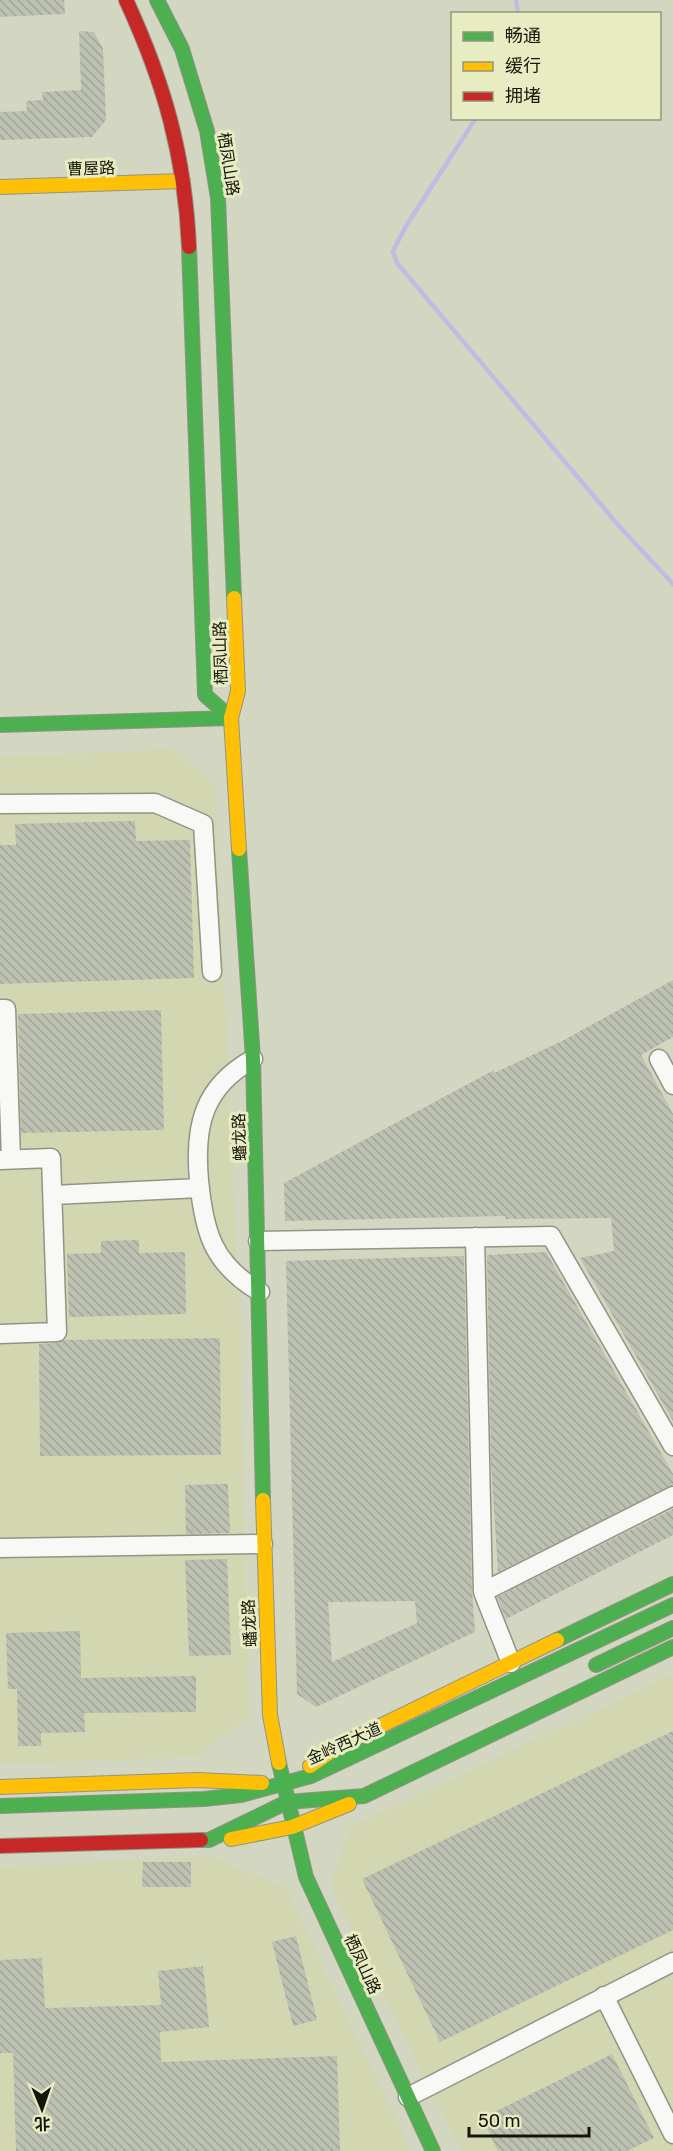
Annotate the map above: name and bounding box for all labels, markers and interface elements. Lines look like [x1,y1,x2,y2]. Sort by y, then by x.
legend [451,12,661,120]
text: 畅通 [505,25,541,47]
text: 缓行 [505,55,541,77]
text: 拥堵 [505,85,541,107]
street label: 栖凤山路 [214,131,243,197]
street label: 曹屋路 [67,158,115,179]
street label: 栖凤山路 [210,621,231,685]
street label: 蟠龙路 [229,1113,250,1161]
street label: 蟠龙路 [239,1599,260,1647]
street label: 金岭西大道 [304,1719,385,1768]
street label: 栖凤山路 [340,1931,385,1997]
north arrow [12,2079,72,2139]
scale bar [469,2100,589,2138]
text: 50 m [478,2110,521,2132]
text: 北 [34,2114,51,2133]

